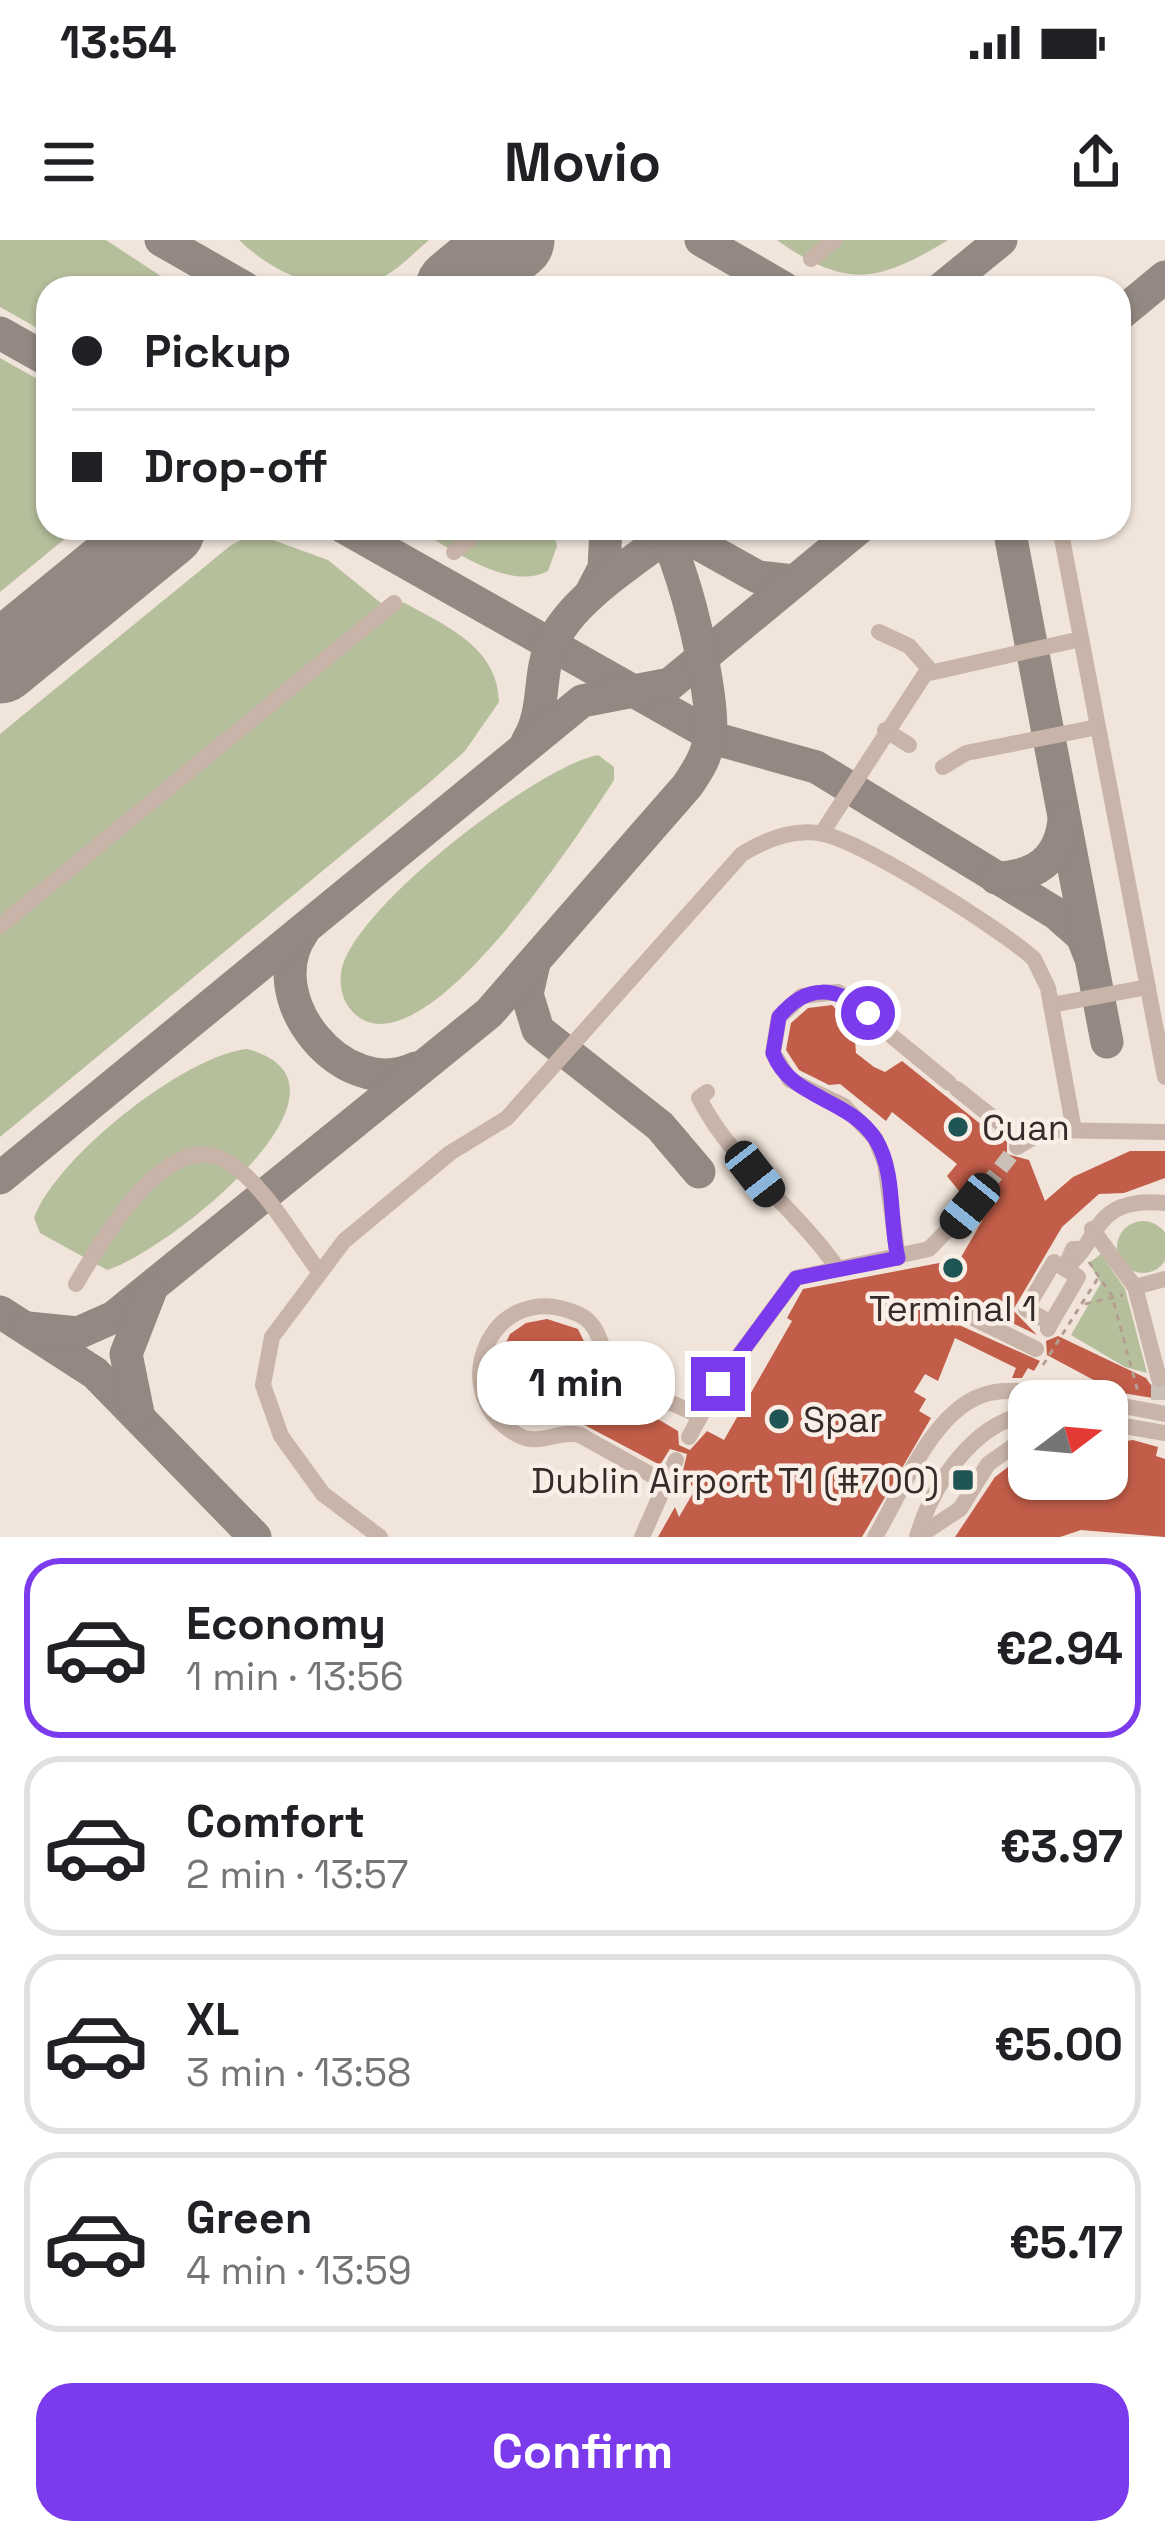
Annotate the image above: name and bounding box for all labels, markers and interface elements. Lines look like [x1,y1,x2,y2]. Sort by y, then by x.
text: 13:54 [60,14,177,71]
text: Movio [504,128,661,197]
icon: menu [36,129,102,195]
icon: share [1063,129,1129,195]
text: Pickup [144,323,291,380]
text: Drop-off [144,438,328,495]
route start [841,986,895,1040]
place label: Cuan [982,1105,1070,1151]
marker: Cuan [945,1114,971,1140]
car [719,1135,791,1213]
car [933,1167,1007,1245]
marker: Terminal 1 [940,1255,966,1281]
place label: Terminal 1 [869,1286,1037,1332]
callout: 1 min [478,1342,676,1426]
route end [691,1357,745,1411]
text: 1 min [528,1358,624,1407]
north arrow [1008,1380,1128,1500]
map controls [1008,1380,1128,1500]
place label: Spar [803,1397,883,1443]
marker: Spar [766,1406,792,1432]
place label: Dublin Airport T1 (#700) [531,1458,939,1504]
marker: Dublin Airport T1 (#700) [950,1467,976,1493]
icon: car [42,1594,150,1702]
text: Economy [186,1595,386,1652]
text: €2.94 [996,1620,1123,1677]
text: 1 min · 13:56 [186,1652,404,1701]
icon: car [42,1792,150,1900]
text: Comfort [186,1793,365,1850]
text: €3.97 [1000,1818,1123,1875]
text: 2 min · 13:57 [186,1850,409,1899]
icon: car [42,1990,150,2098]
text: XL [186,1991,239,2048]
text: €5.00 [994,2016,1123,2073]
text: 3 min · 13:58 [186,2048,411,2097]
icon: car [42,2188,150,2296]
text: Green [186,2189,312,2246]
text: €5.17 [1009,2214,1123,2271]
text: 4 min · 13:59 [186,2246,412,2295]
button: Confirm [36,2383,1129,2521]

